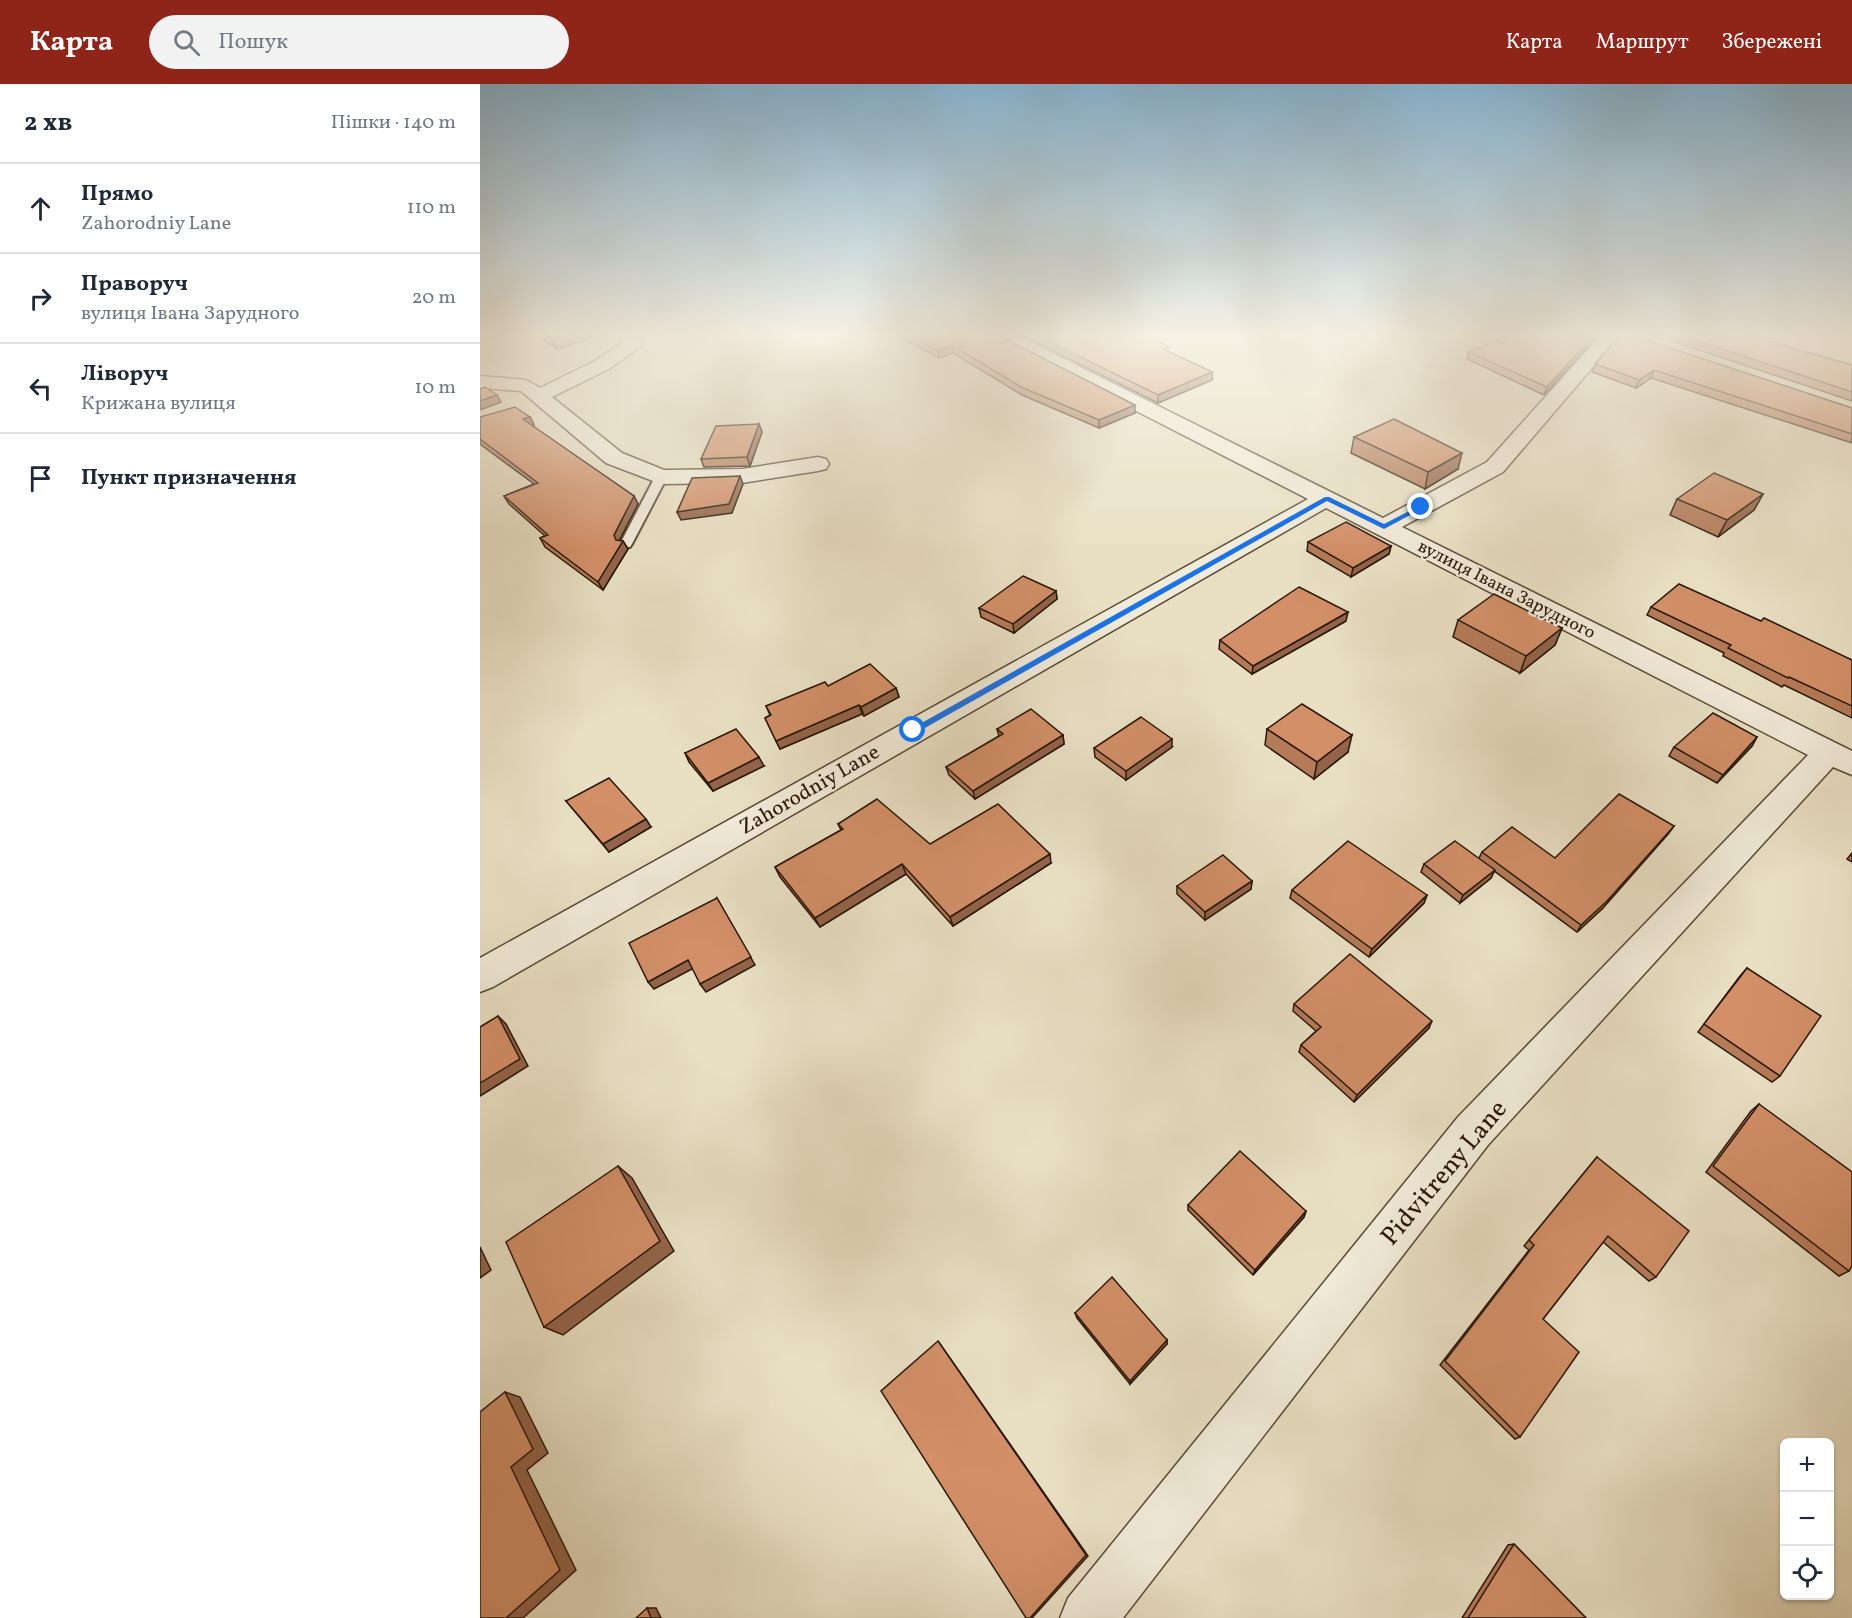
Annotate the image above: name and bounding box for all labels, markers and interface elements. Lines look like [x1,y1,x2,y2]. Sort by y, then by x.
search box [149,15,569,69]
text: Карта [30,23,113,62]
icon: search [170,26,203,59]
text: Пошук [218,27,288,58]
text: Карта [1506,28,1563,57]
text: Маршрут [1596,28,1689,57]
text: Збережені [1722,28,1822,57]
text: 2 хв [24,105,72,141]
text: Пішки · 140 m [331,109,456,137]
text: Прямо [81,179,153,210]
icon: ahead [24,192,57,225]
text: 110 m [407,194,456,222]
text: Zahorodniy Lane [81,210,231,238]
text: Праворуч [81,269,188,300]
icon: right [24,282,57,315]
text: 20 m [412,284,456,312]
text: вулиця Івана Зарудного [81,300,299,328]
text: Ліворуч [81,359,168,390]
icon: left [24,372,57,405]
text: 10 m [415,374,456,402]
text: Крижана вулиця [81,390,236,418]
icon: arrive [24,462,57,495]
text: Пункт призначення [81,463,297,494]
route end [1407,493,1433,519]
street label: вулиця Івана Зарудного [1413,535,1600,646]
route start [899,716,925,742]
street label: Zahorodniy Lane [734,738,885,842]
street label: Pidvitreny Lane [1373,1093,1516,1254]
map controls [1780,1438,1834,1600]
button: + [1780,1438,1834,1492]
button: − [1780,1492,1834,1546]
button: locate [1780,1546,1834,1600]

